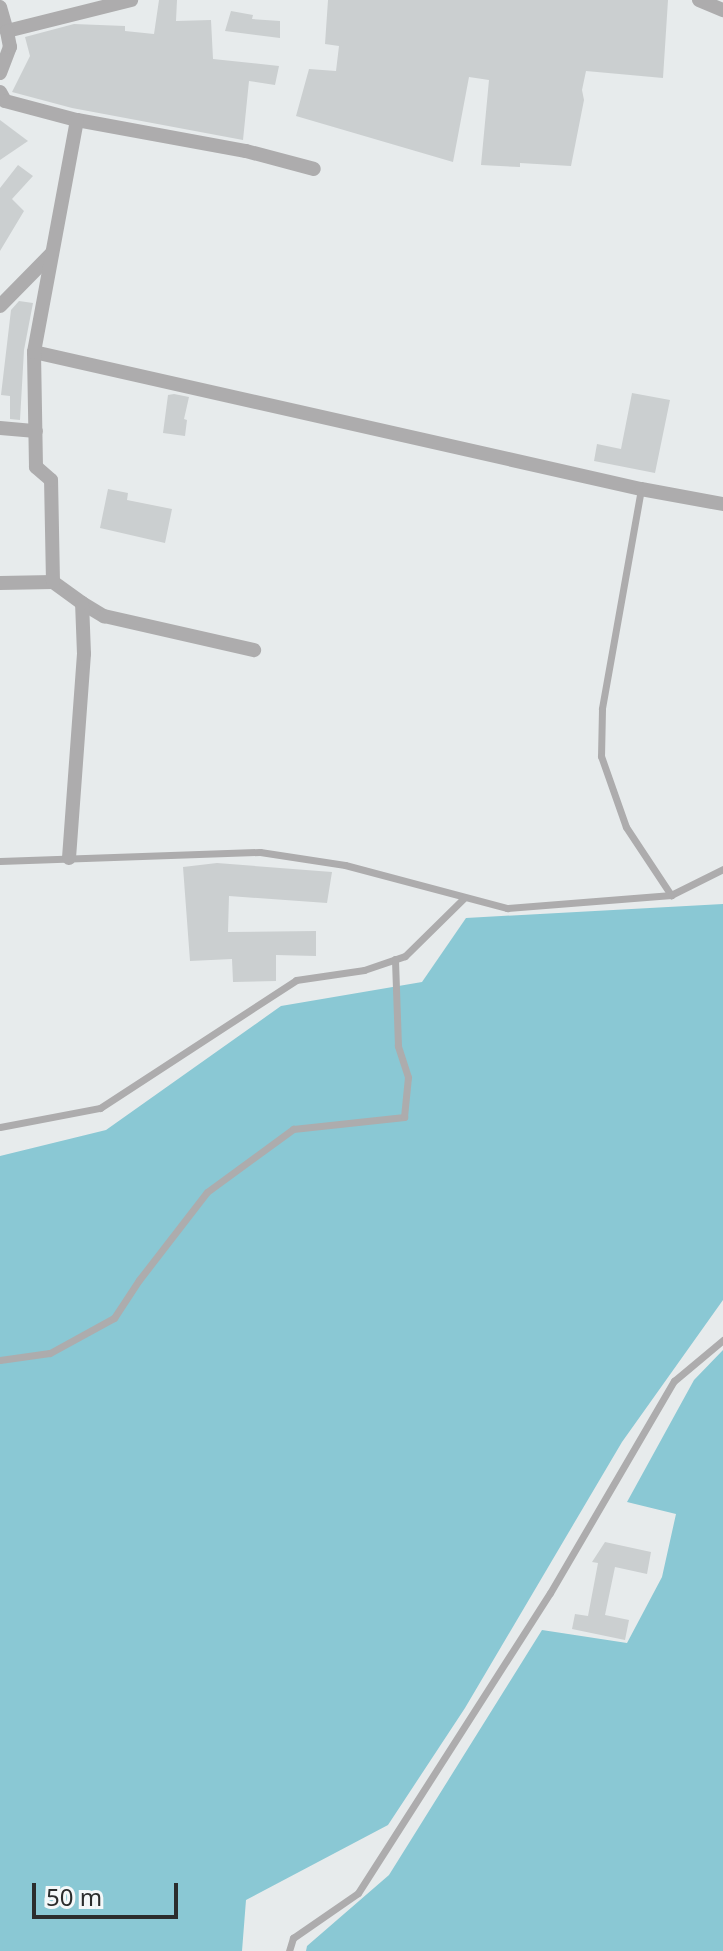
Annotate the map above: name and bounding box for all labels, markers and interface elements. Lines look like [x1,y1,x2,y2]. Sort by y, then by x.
scale bar [36,1867,182,1917]
text: 50 m [46,1880,102,1913]

